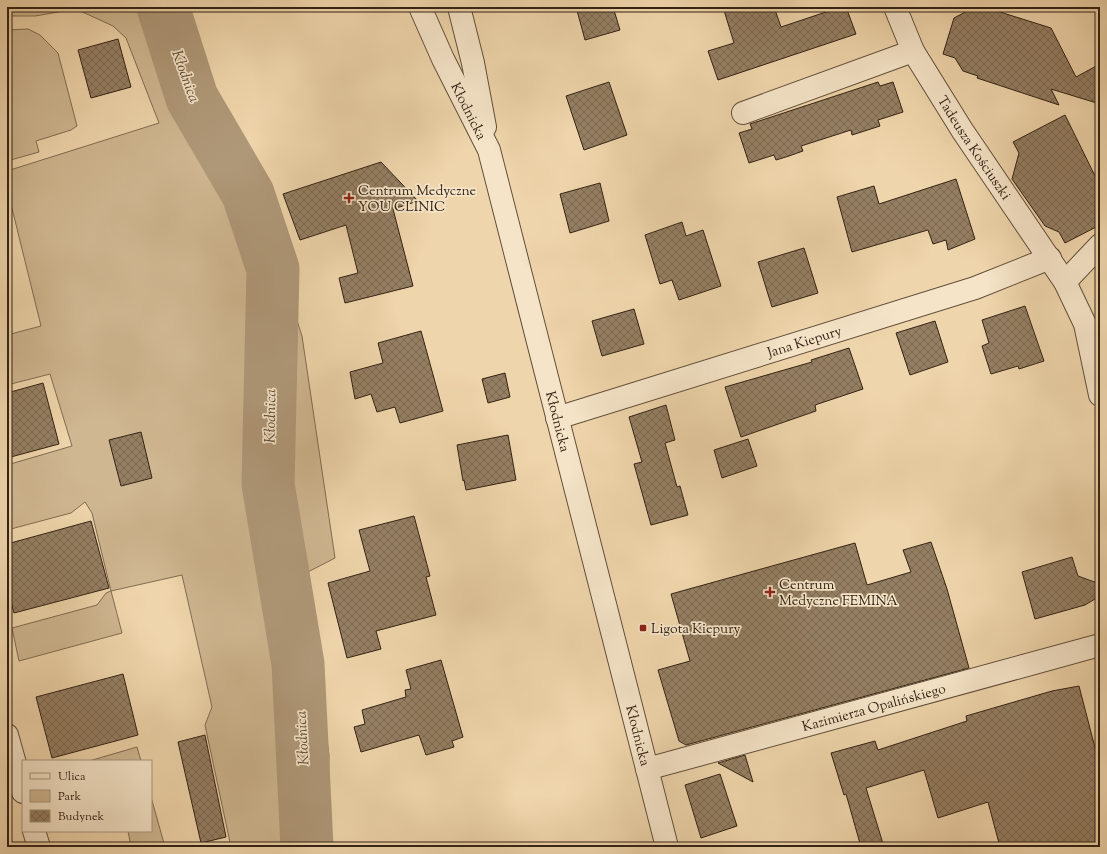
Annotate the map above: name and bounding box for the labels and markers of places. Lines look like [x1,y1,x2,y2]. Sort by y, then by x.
place label: Centrum Medyczne YOU CLINIC [358,182,476,218]
marker: Centrum Medyczne YOU CLINIC [343,192,355,204]
place label: Centrum Medyczne FEMINA [779,576,899,612]
marker: Centrum Medyczne FEMINA [764,586,776,598]
place label: Ligota Kiepury [651,620,740,640]
marker: Ligota Kiepury [638,623,648,633]

